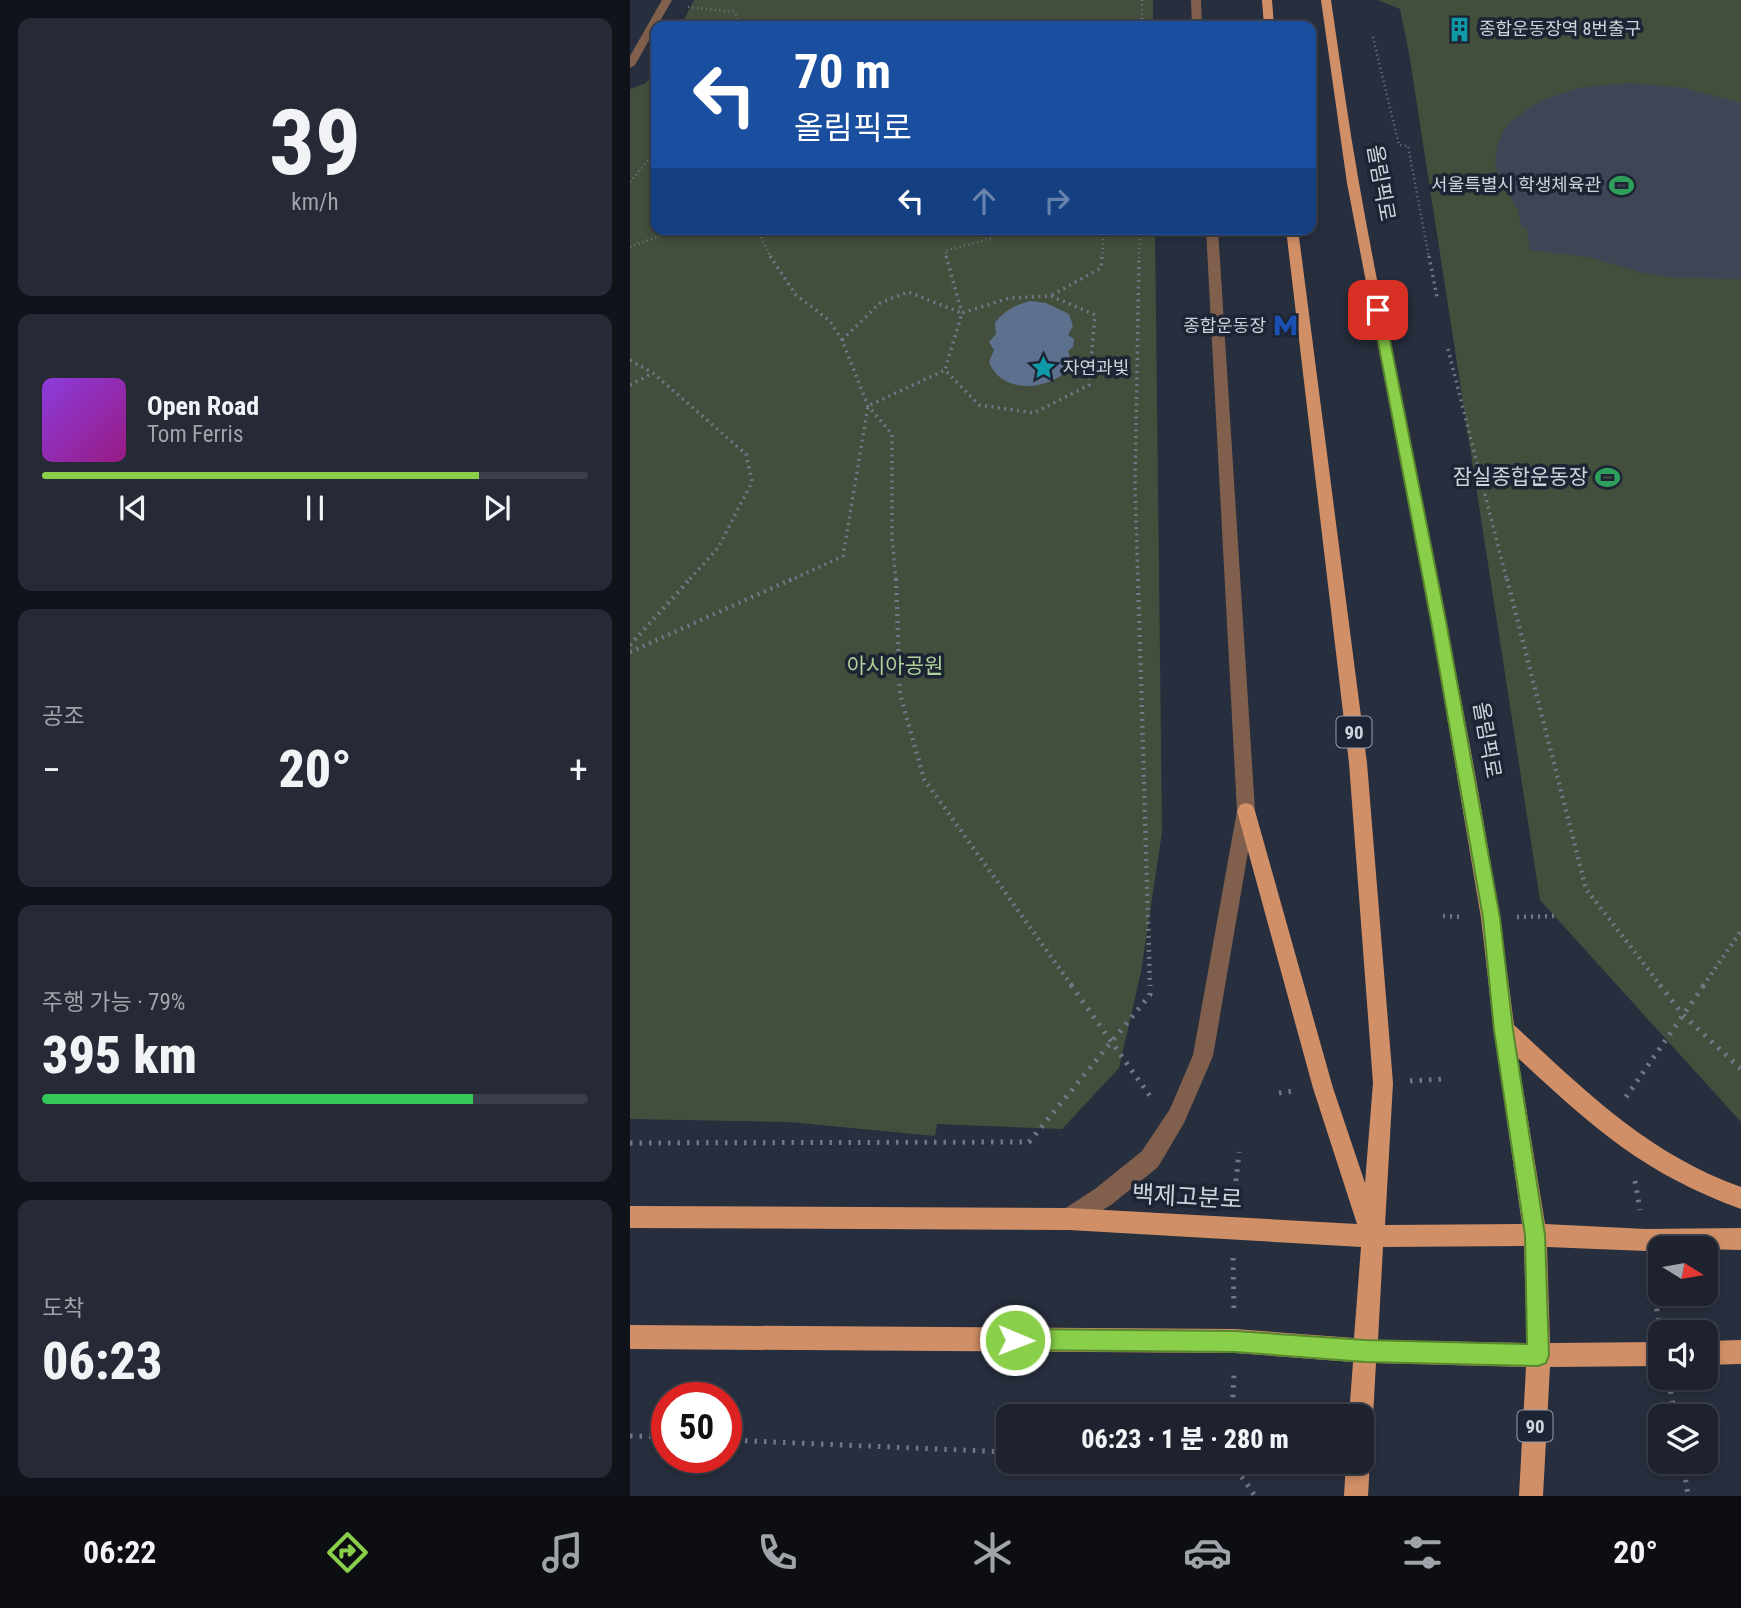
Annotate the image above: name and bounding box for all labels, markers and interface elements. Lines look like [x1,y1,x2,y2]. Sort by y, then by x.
building icon: 종합운동장역 8번출구 [1445,15,1473,43]
place label: 종합운동장역 8번출구 [1479,18,1641,39]
text: 70 m [794,43,891,100]
icon: left [679,49,770,140]
text: 39 [269,90,361,196]
text: 올림픽로 [794,109,912,147]
street label: 올림픽로 [1362,143,1400,223]
sports icon: 서울특별시 학생체육관 [1607,171,1635,199]
place label: 서울특별시 학생체육관 [1431,174,1601,195]
icon: left [892,182,930,220]
icon: ahead [965,182,1003,220]
icon: right [1038,182,1076,220]
text: km/h [291,189,339,216]
pin [1348,280,1408,340]
icon: arrive [1359,291,1397,329]
metro station icon: 종합운동장 [1272,312,1300,340]
place label: 종합운동장 [1183,315,1266,336]
place icon: 자연과빛 [1029,354,1057,382]
place label: 자연과빛 [1063,357,1129,378]
text: Open Road [147,391,259,421]
text: Tom Ferris [147,421,243,448]
sports icon: 잠실종합운동장 [1594,463,1622,491]
place label: 잠실종합운동장 [1453,465,1588,489]
icon: previous [114,489,152,527]
icon: pause [296,489,334,527]
icon: next [478,489,516,527]
park label: 아시아공원 [847,654,943,678]
street label: 올림픽로 [1468,700,1506,780]
text: 공조 [42,703,84,730]
road number: 90 [1336,716,1372,748]
text: 20° [278,739,352,800]
text: − [42,748,61,792]
text: + [569,748,588,792]
text: 주행 가능 · 79% [42,989,185,1016]
text: 395 km [42,1025,197,1086]
street label: 백제고분로 [1131,1180,1243,1214]
north arrow [1648,1236,1718,1306]
map controls [1648,1236,1718,1474]
text: 도착 [42,1295,84,1322]
position arrow [978,1303,1052,1377]
button: sound [1648,1320,1718,1390]
text: 06:23 [42,1331,162,1392]
speed limit sign: 50 [651,1382,742,1473]
button: layers [1648,1404,1718,1474]
road number: 90 [1518,1410,1552,1442]
text: 06:23 · 1 분 · 280 m [1081,1424,1289,1454]
icon: directions [323,1528,372,1577]
icon: music [538,1528,587,1577]
icon: phone [753,1528,802,1577]
icon: climate [968,1528,1017,1577]
icon: car [1183,1528,1232,1577]
icon: filters [1398,1528,1447,1577]
text: 06:22 [83,1533,156,1571]
text: 20° [1613,1533,1658,1571]

